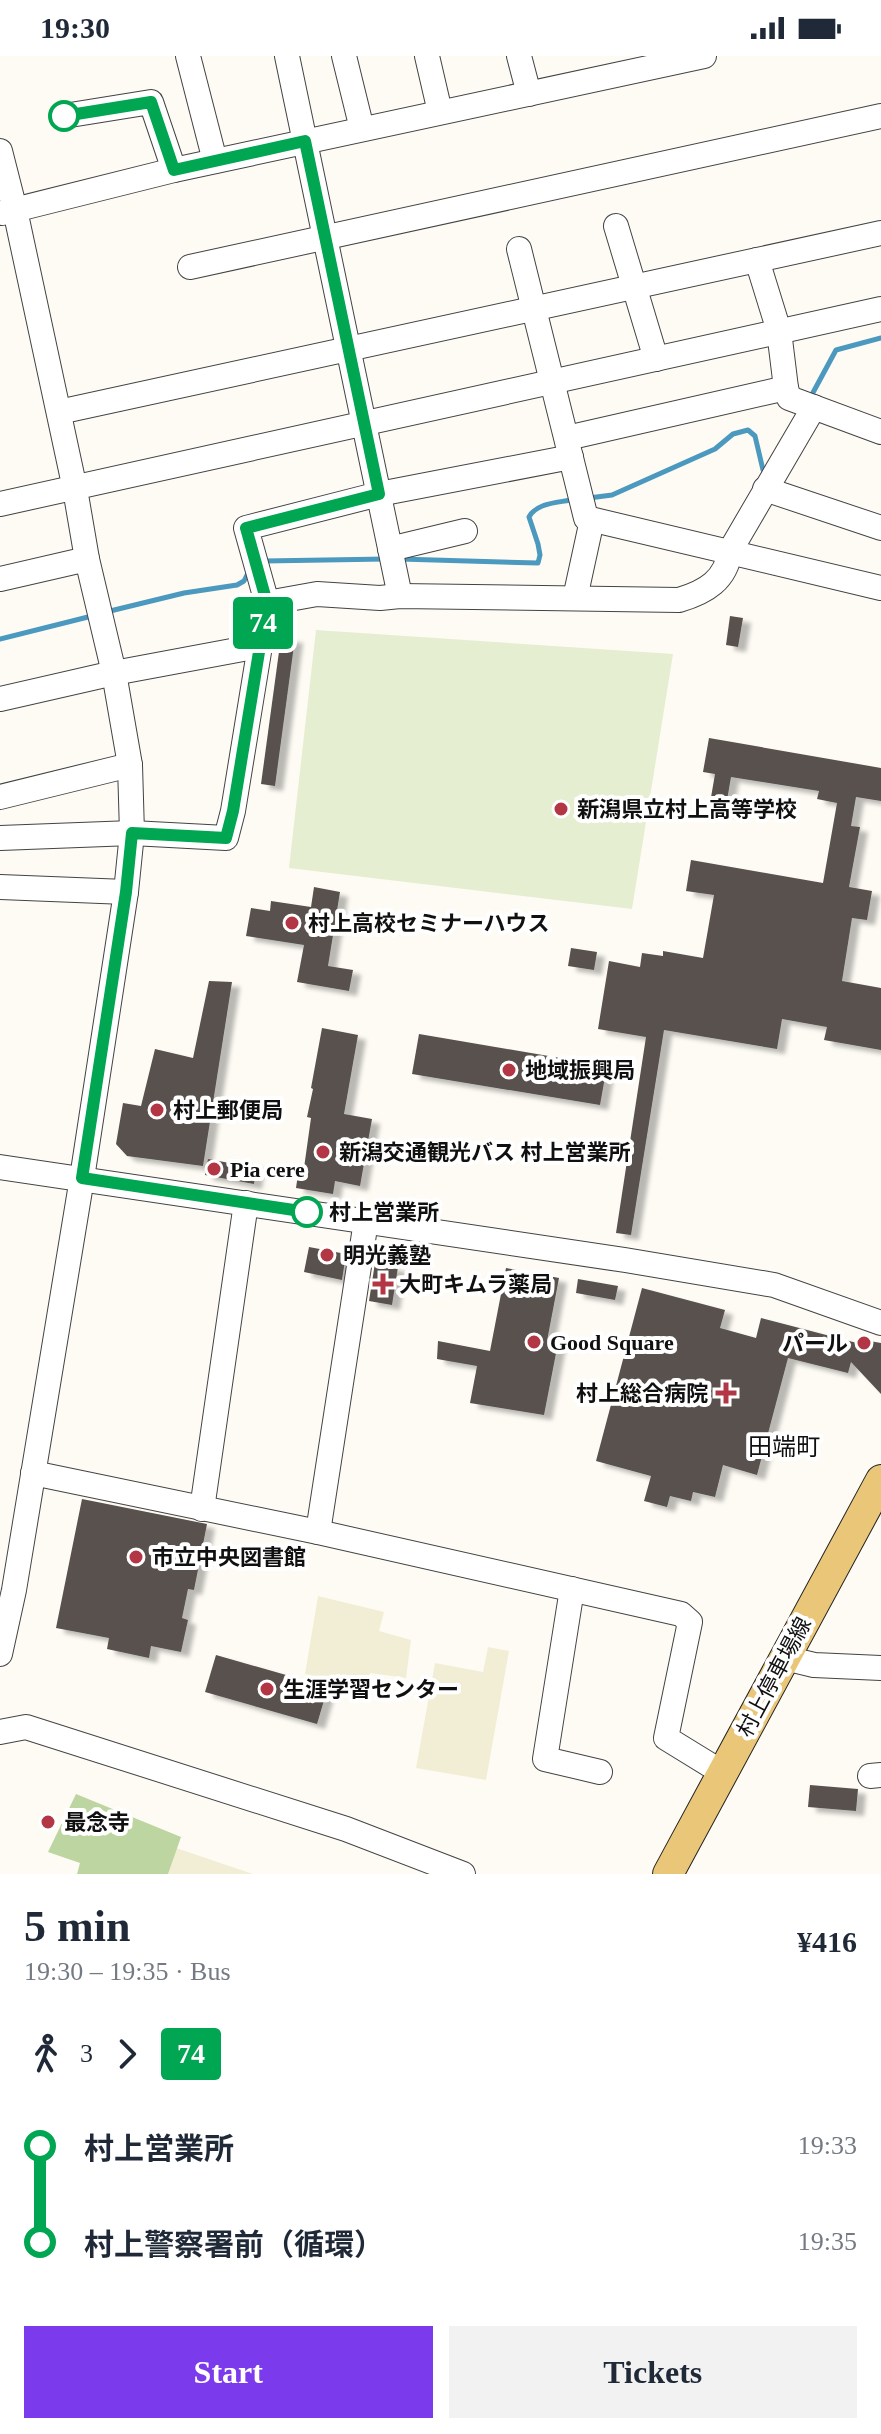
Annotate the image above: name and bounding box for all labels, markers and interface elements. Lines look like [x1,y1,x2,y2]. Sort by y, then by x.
text: 19:30 [40,11,110,44]
unlabelled marker [49,101,79,131]
line badge: 74 [227,597,299,649]
text: 74 [249,607,277,638]
place label: 新潟県立村上高等学校 [577,797,797,822]
marker: 新潟県立村上高等学校 [552,800,570,818]
place label: 村上高校セミナーハウス [308,911,550,936]
marker: 村上高校セミナーハウス [283,914,301,932]
place label: 地域振興局 [525,1058,635,1083]
marker: 地域振興局 [500,1061,518,1079]
place label: 村上郵便局 [173,1098,283,1123]
marker: 村上郵便局 [148,1101,166,1119]
place label: 新潟交通観光バス 村上営業所 [339,1140,631,1165]
marker: 新潟交通観光バス 村上営業所 [314,1143,332,1161]
place label: Pia cere [230,1157,305,1182]
marker: Pia cere [205,1160,223,1178]
marker: 村上営業所 [292,1197,322,1227]
place label: 村上営業所 [329,1200,439,1225]
place label: 明光義塾 [343,1243,431,1268]
marker: 明光義塾 [318,1246,336,1264]
place label: 大町キムラ薬局 [399,1272,552,1297]
marker: 大町キムラ薬局 [374,1275,392,1293]
place label: Good Square [550,1330,674,1355]
place label: パール [782,1331,848,1356]
marker: Good Square [525,1333,543,1351]
marker: パール [855,1334,873,1352]
place label: 村上総合病院 [576,1381,708,1406]
marker: 村上総合病院 [715,1382,737,1404]
district label: 田端町 [748,1434,820,1460]
place label: 市立中央図書館 [152,1545,306,1570]
marker: 市立中央図書館 [127,1548,145,1566]
street label: 村上停車場線 [732,1613,816,1741]
place label: 生涯学習センター [283,1677,459,1702]
marker: 生涯学習センター [258,1680,276,1698]
place label: 最念寺 [64,1810,130,1835]
marker: 最念寺 [39,1813,57,1831]
text: 5 min [24,1902,130,1951]
text: ¥416 [797,1925,857,1958]
text: 19:30 – 19:35 · Bus [24,1957,231,1986]
icon: walk [24,2032,68,2076]
icon: forward [105,2032,149,2076]
text: 74 [177,2038,205,2069]
text: 3 [80,2039,93,2068]
text: 19:33 [798,2131,857,2160]
text: 村上営業所 [84,2132,234,2165]
text: 19:35 [798,2227,857,2256]
text: 村上警察署前（循環） [84,2228,384,2261]
button: Start [24,2326,433,2418]
button: Tickets [449,2326,857,2418]

